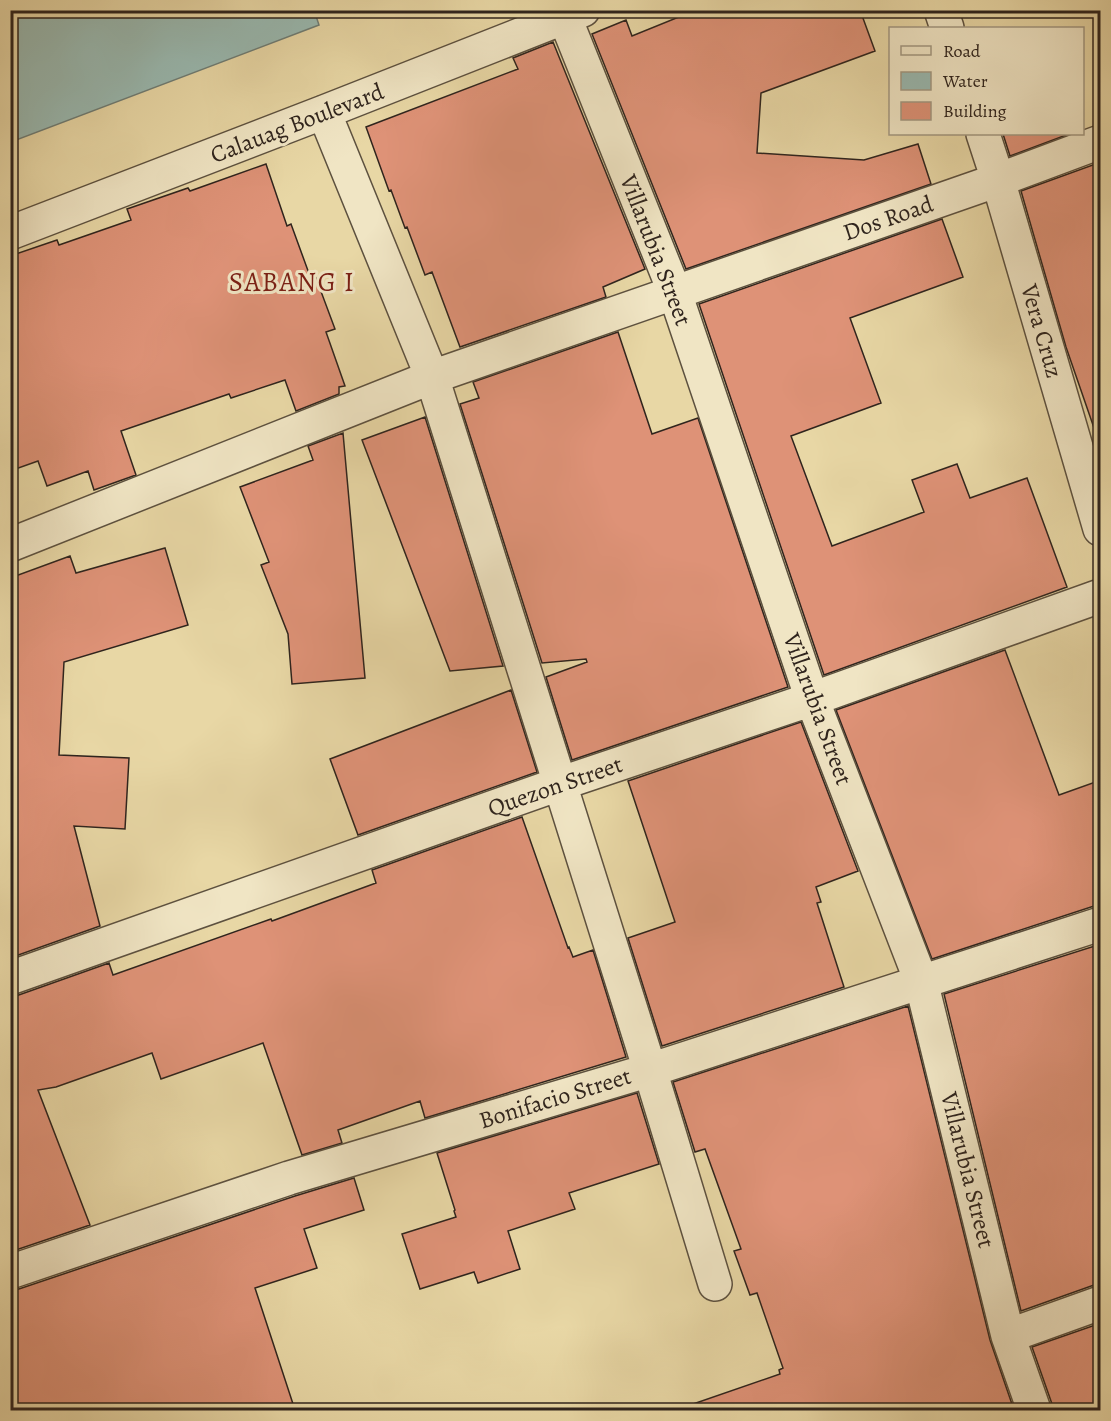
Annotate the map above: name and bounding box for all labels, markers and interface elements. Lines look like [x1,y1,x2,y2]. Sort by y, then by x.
legend [889,27,1084,135]
text: Road [943,39,981,63]
text: Water [942,69,988,93]
street label: Calauag Boulevard [206,75,388,171]
text: Building [943,99,1007,123]
street label: Villarubia Street [612,169,700,330]
street label: Dos Road [839,188,937,248]
district label: SABANG I [229,264,355,300]
street label: Vera Cruz [1013,279,1071,382]
street label: Villarubia Street [775,628,860,789]
street label: Quezon Street [483,748,627,824]
street label: Bonifacio Street [475,1060,635,1136]
street label: Villarubia Street [933,1088,1003,1251]

